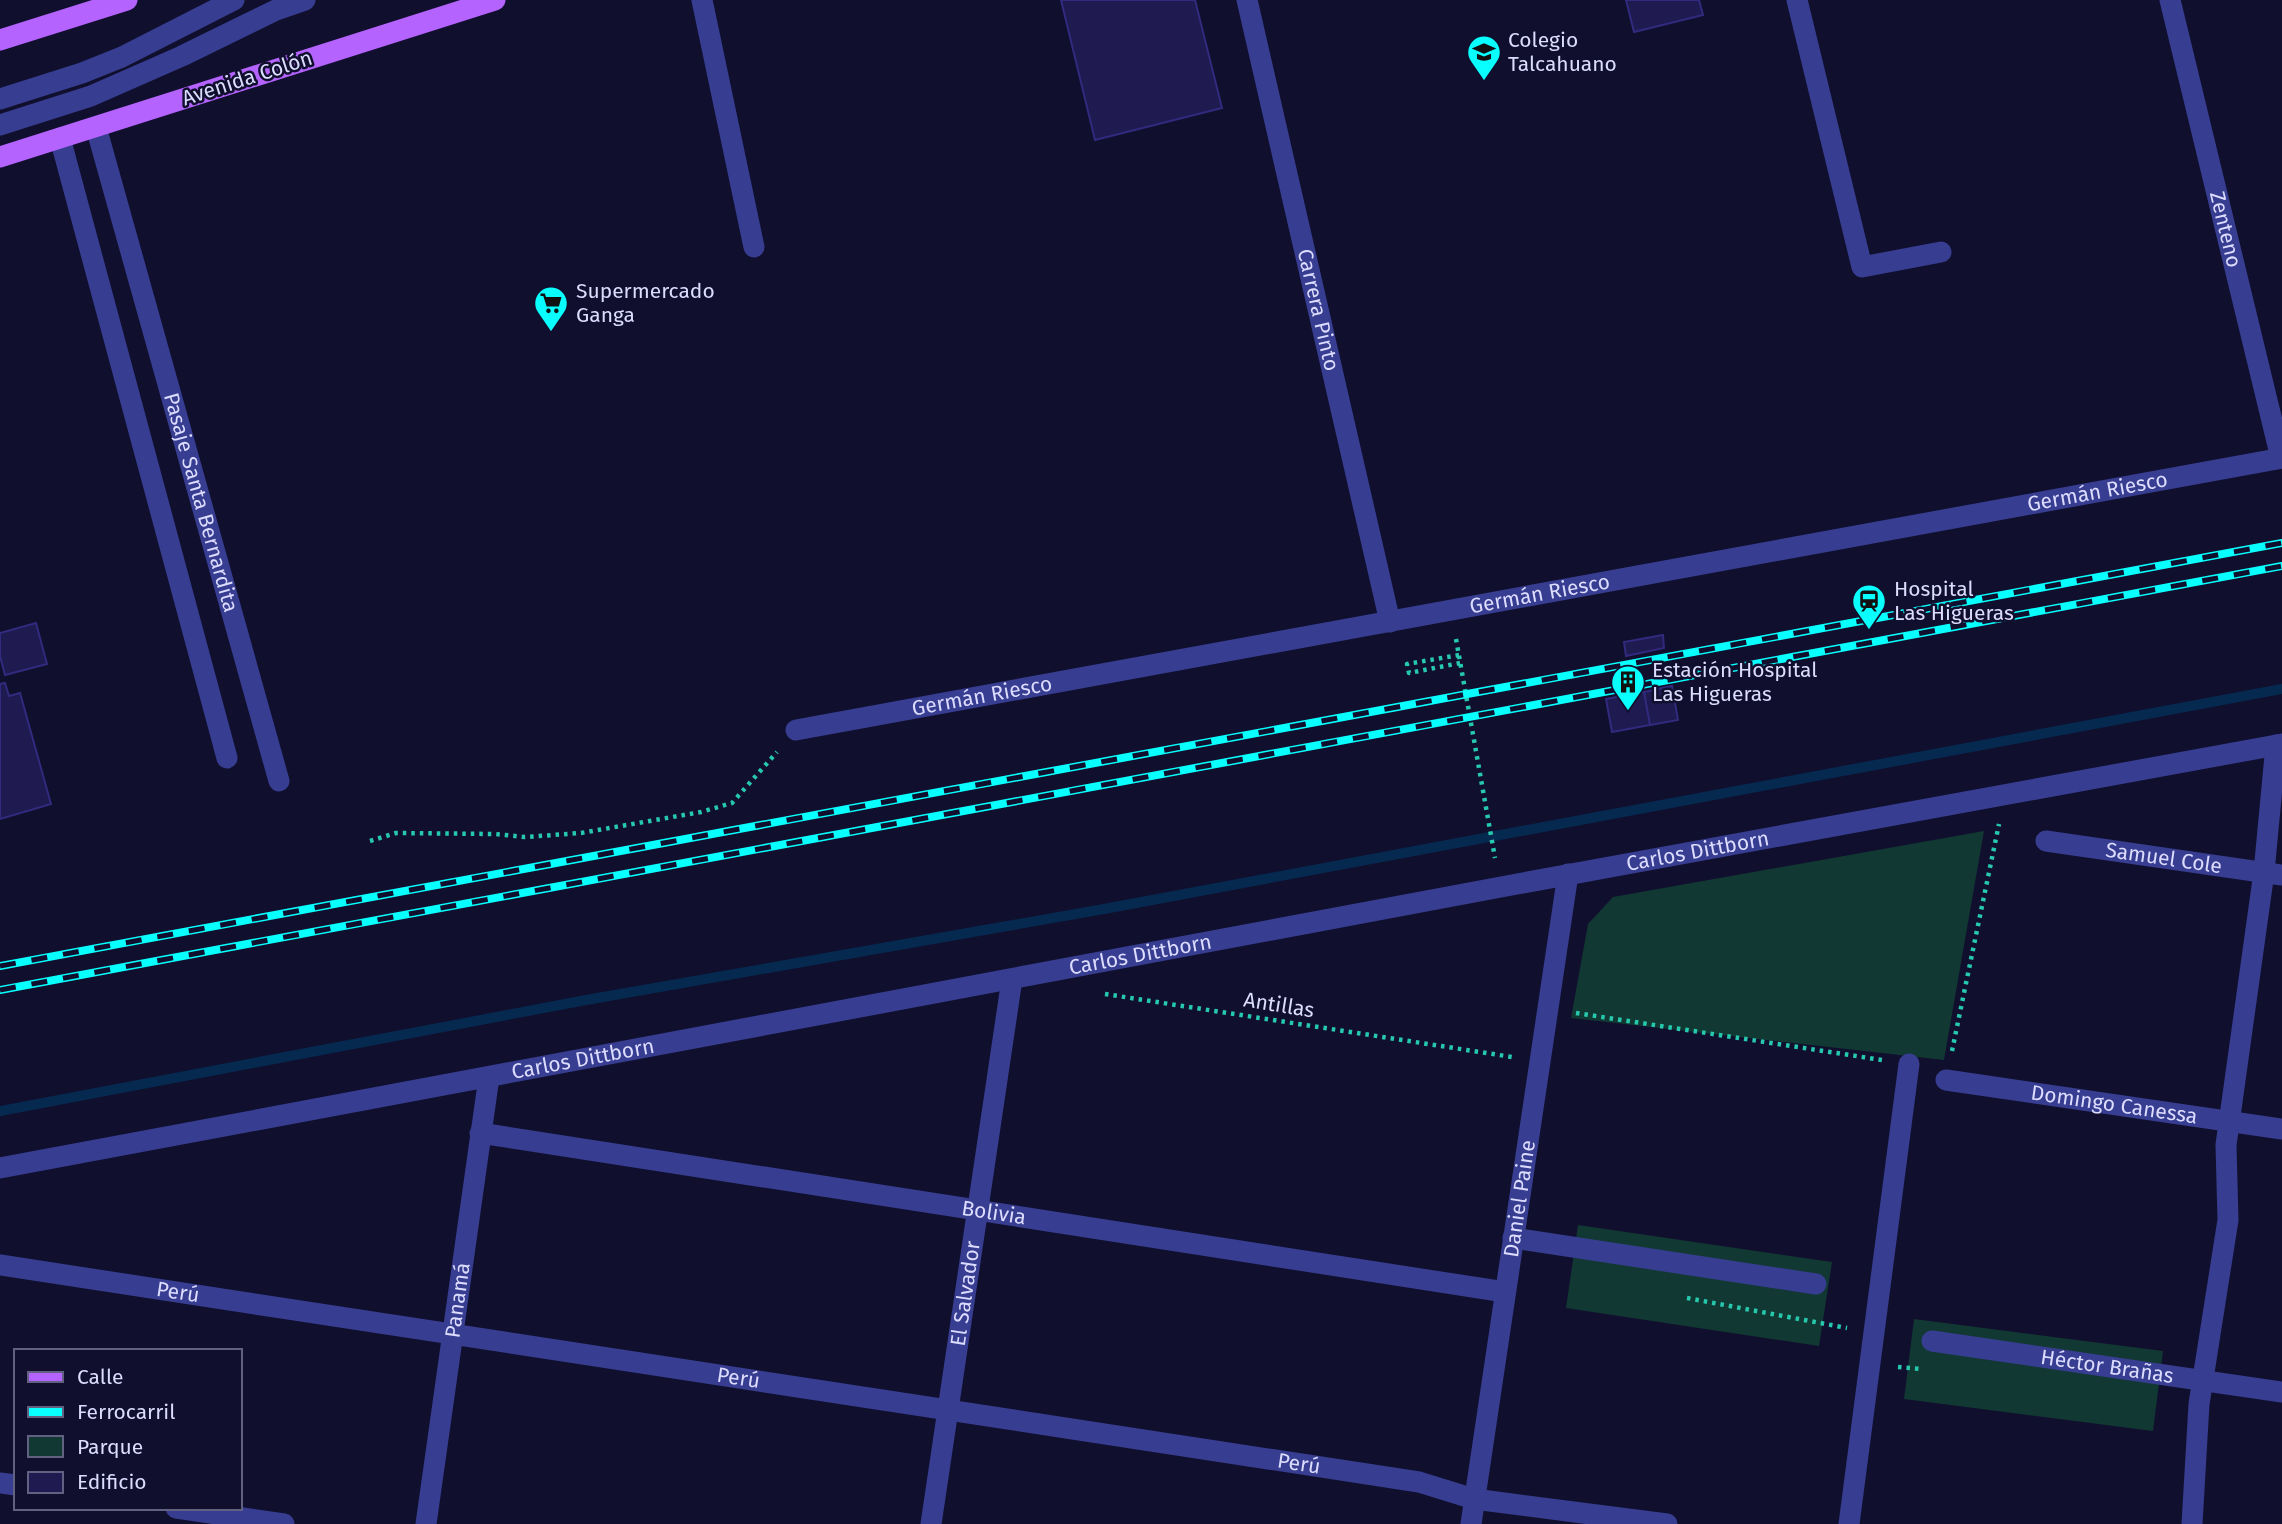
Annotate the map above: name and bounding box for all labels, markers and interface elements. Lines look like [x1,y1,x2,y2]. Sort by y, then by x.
place label: Colegio Talcahuano [1508,27,1617,77]
school or university icon: Colegio Talcahuano [1465,33,1503,82]
street label: Avenida Colón [178,45,316,111]
street label: Zenteno [2204,189,2247,270]
street label: Carrera Pinto [1292,246,1345,373]
place label: Supermercado Ganga [576,278,715,328]
supermarket icon: Supermercado Ganga [532,284,570,333]
street label: Pasaje Santa Bernardita [158,390,244,615]
street label: Germán Riesco [2025,466,2170,517]
street label: Germán Riesco [1467,568,1612,619]
place label: Hospital Las Higueras [1894,576,2014,626]
station icon: Hospital Las Higueras [1850,582,1888,631]
place label: Estación Hospital Las Higueras [1652,657,1817,707]
building icon: Estación Hospital Las Higueras [1609,663,1647,712]
street label: Germán Riesco [910,670,1054,722]
street label: Carlos Dittborn [1624,825,1771,877]
street label: Samuel Cole [2104,837,2224,879]
street label: Carlos Dittborn [1067,928,1214,981]
street label: Antillas [1242,987,1316,1023]
street label: Carlos Dittborn [509,1033,656,1085]
street label: Domingo Canessa [2029,1080,2199,1130]
street label: Daniel Paine [1498,1138,1541,1259]
street label: Bolivia [960,1195,1028,1231]
street label: El Salvador [945,1239,986,1348]
street label: Panamá [439,1261,476,1339]
street label: Perú [155,1276,201,1308]
street label: Héctor Brañas [2039,1344,2175,1389]
legend [14,1349,242,1510]
street label: Perú [715,1362,762,1394]
text: Calle [77,1364,123,1390]
text: Ferrocarril [77,1399,175,1425]
text: Parque [77,1434,143,1460]
street label: Perú [1275,1448,1322,1480]
text: Edificio [77,1469,147,1495]

